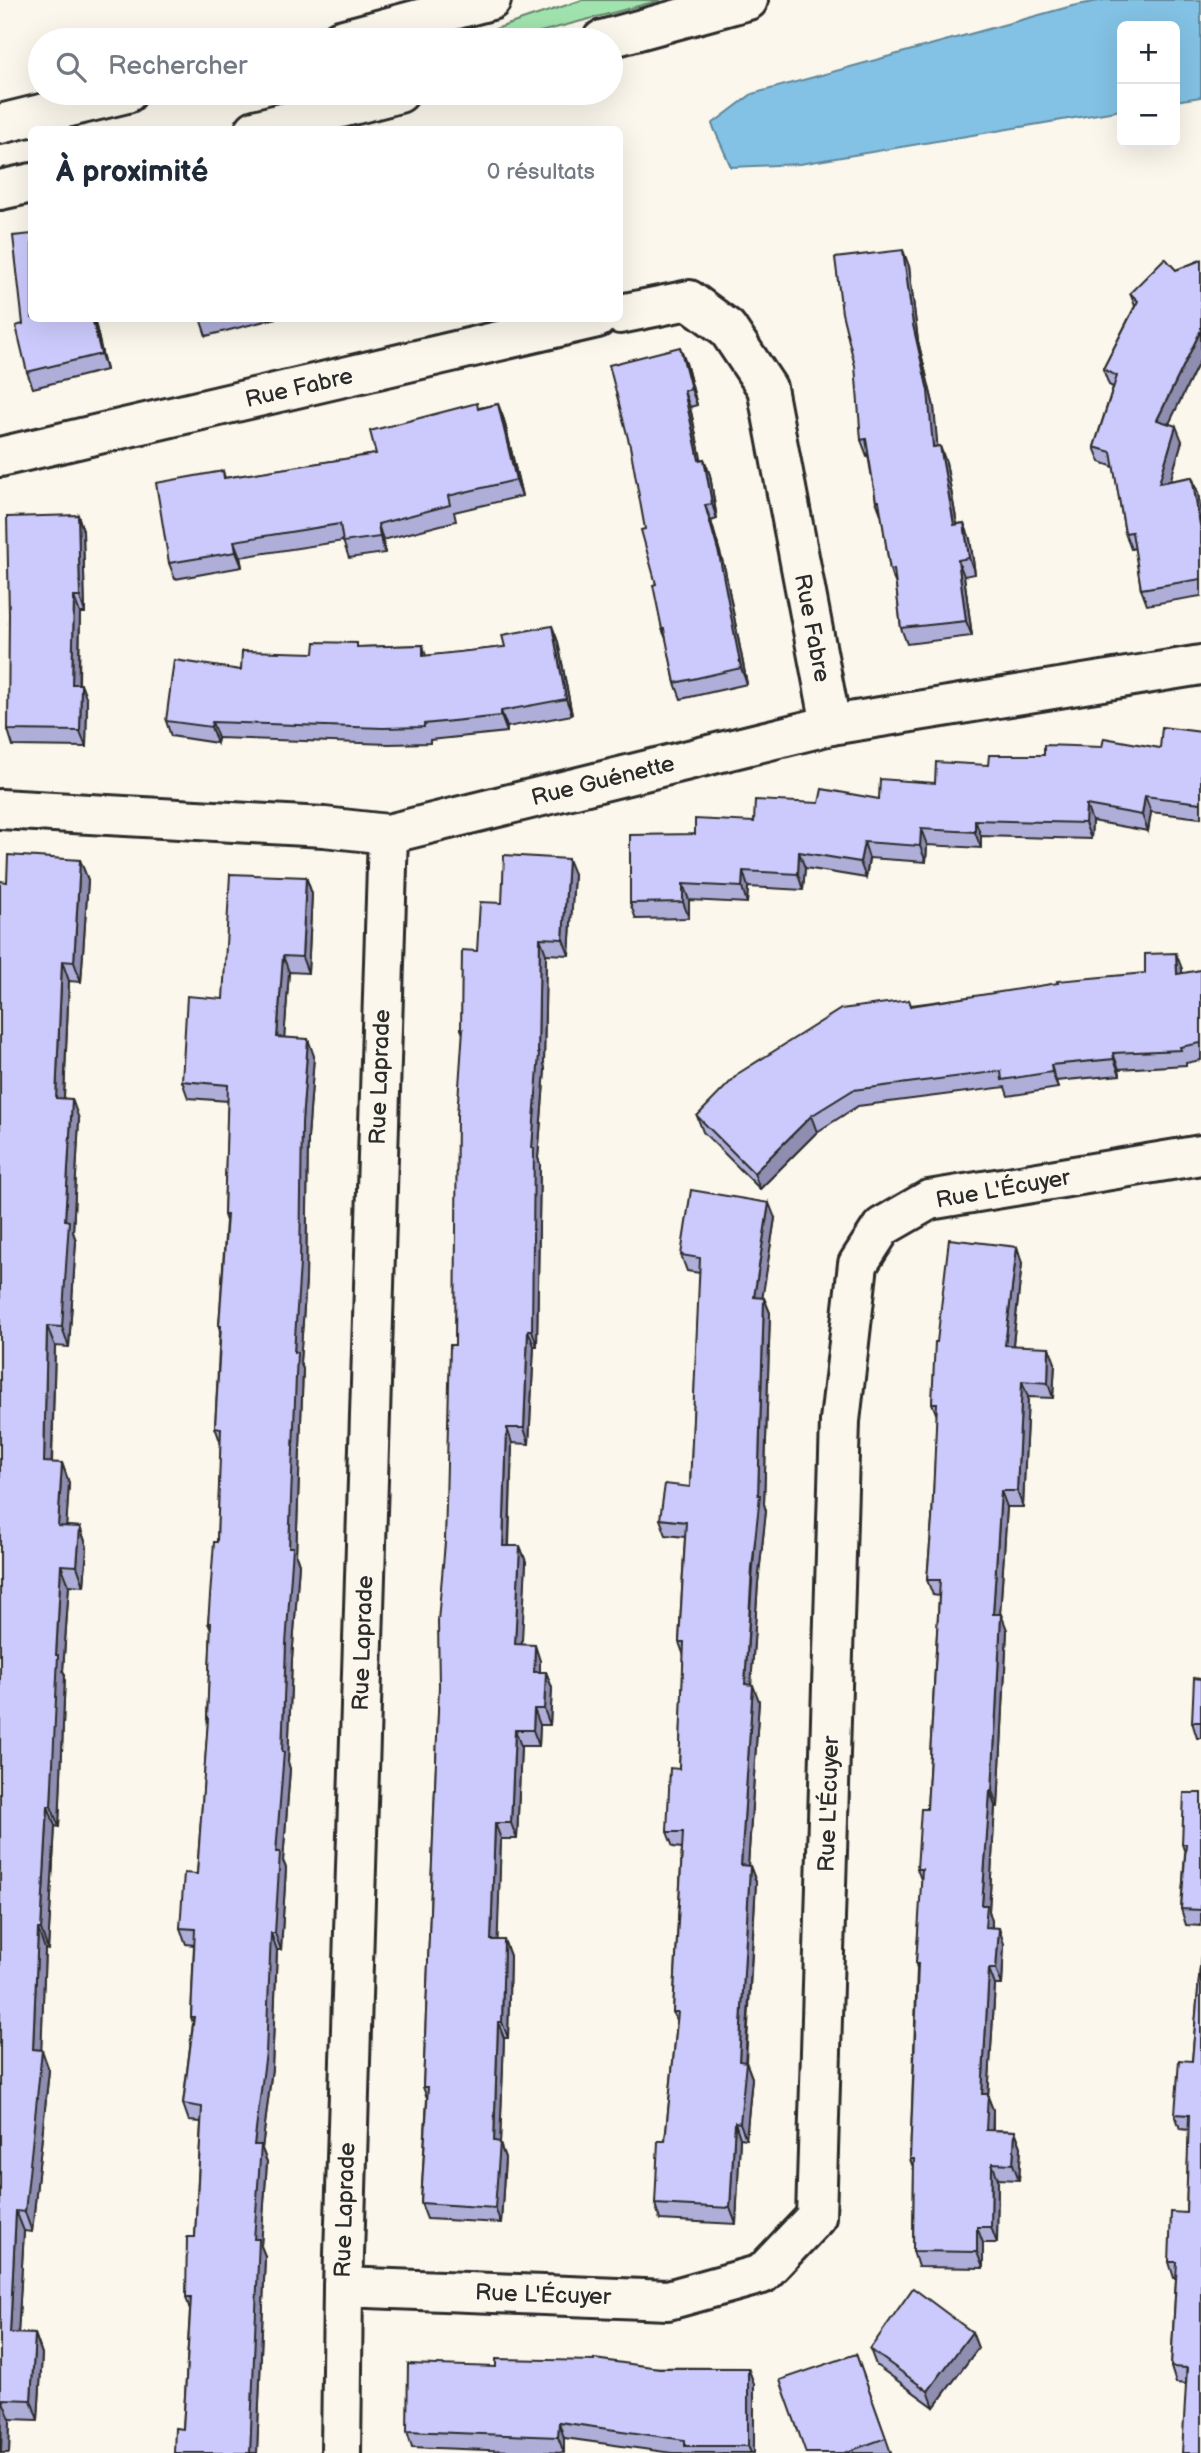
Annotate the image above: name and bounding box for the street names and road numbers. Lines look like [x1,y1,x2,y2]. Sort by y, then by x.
street label: Rue Fabre [243,362,355,414]
street label: Rue Fabre [788,572,836,684]
street label: Rue Guénette [528,750,678,812]
street label: Rue Laprade [364,1009,396,1145]
street label: Rue L'Écuyer [934,1163,1073,1215]
street label: Rue Laprade [347,1575,379,1711]
street label: Rue L'Écuyer [813,1735,845,1873]
street label: Rue Laprade [329,2142,361,2278]
street label: Rue L'Écuyer [474,2279,612,2311]

